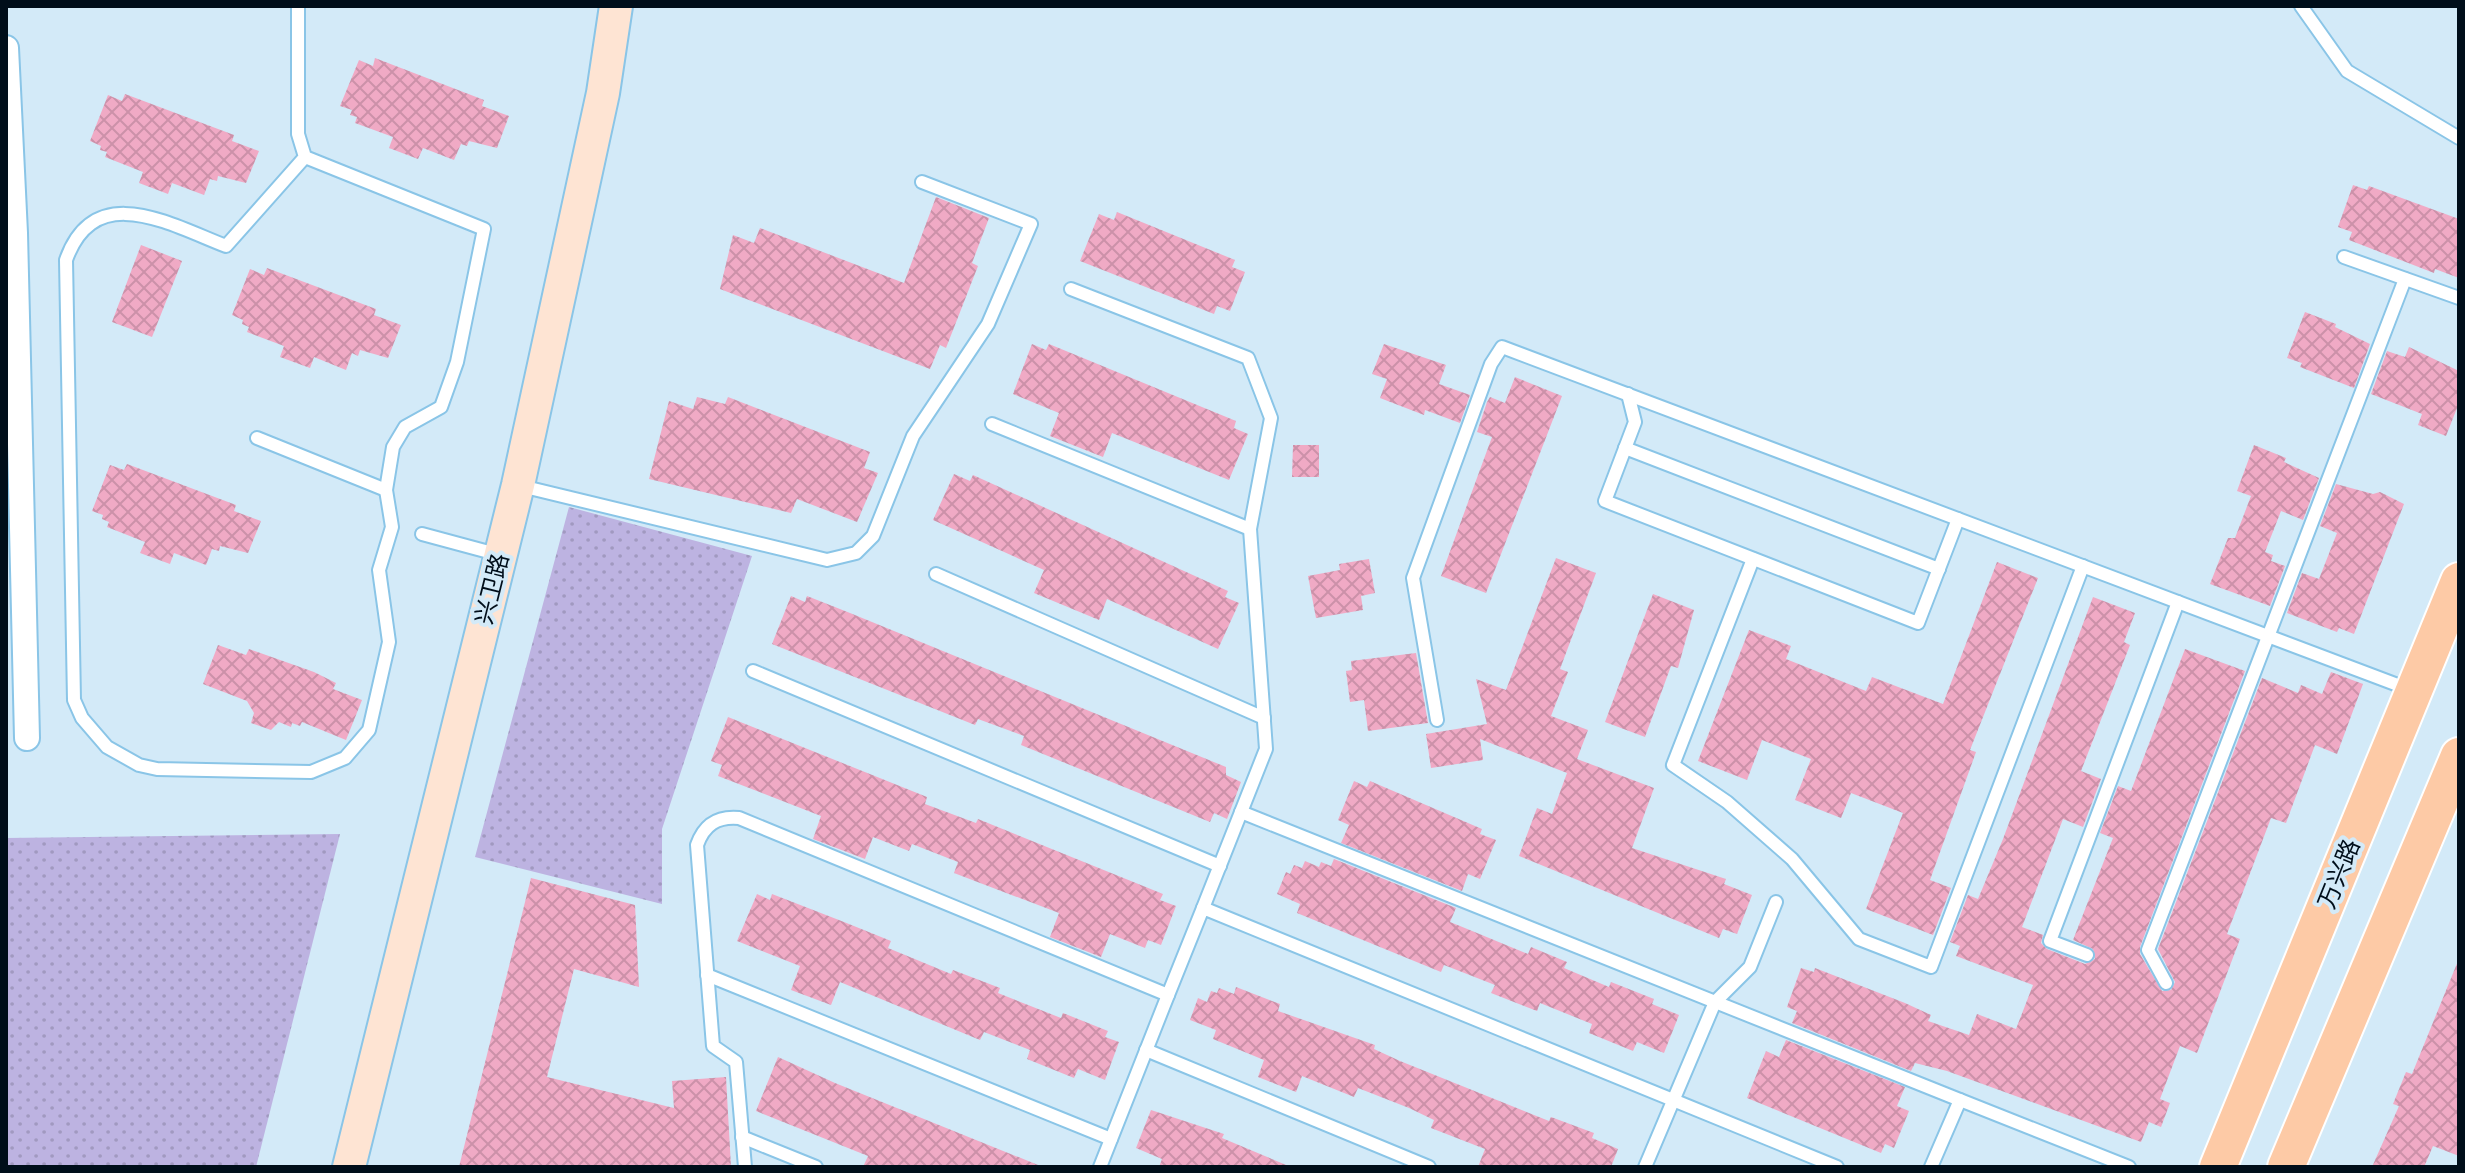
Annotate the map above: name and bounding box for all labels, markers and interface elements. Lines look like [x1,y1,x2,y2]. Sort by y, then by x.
street label: 兴卫路 [470,551,513,627]
street label: 万兴路 [2313,835,2365,912]

